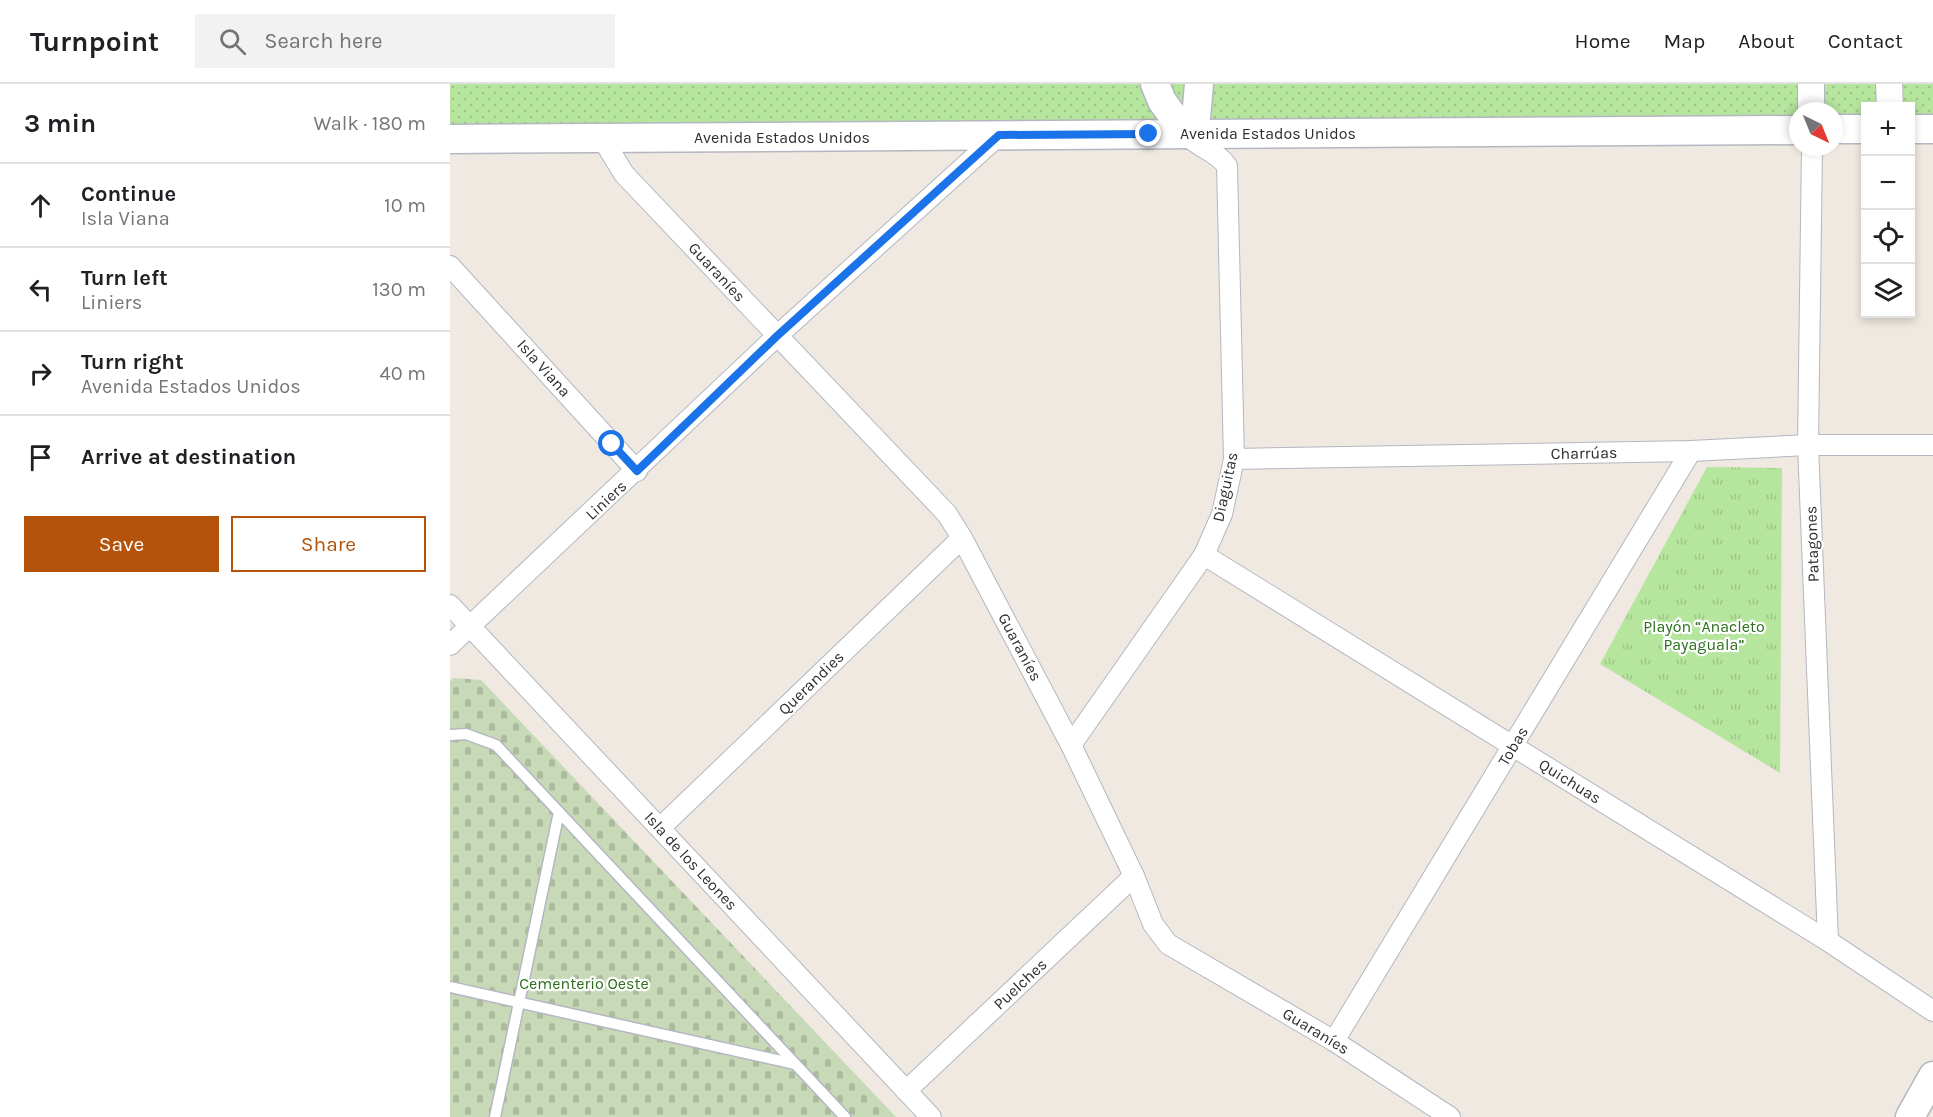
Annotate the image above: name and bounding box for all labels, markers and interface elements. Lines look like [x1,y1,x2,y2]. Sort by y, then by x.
search box [195,14,615,68]
text: Turnpoint [30,25,159,58]
icon: search [216,25,249,58]
text: Search here [264,28,383,54]
text: Home [1575,29,1631,53]
text: Map [1664,29,1705,53]
text: About [1738,29,1795,53]
text: Contact [1828,29,1903,53]
north arrow [1789,102,1843,156]
map controls [1861,102,1915,318]
button: + [1861,102,1915,156]
text: 3 min [24,108,96,139]
text: Walk · 180 m [314,112,426,135]
route end [1135,120,1161,146]
street label: Avenida Estados Unidos [1180,124,1356,143]
street label: Avenida Estados Unidos [694,128,870,147]
button: − [1861,156,1915,210]
text: Continue [81,181,176,207]
icon: ahead [24,189,57,222]
text: 10 m [384,194,426,217]
text: Isla Viana [81,207,170,230]
button: locate [1861,210,1915,264]
street label: Guaraníes [685,238,749,306]
button: layers [1861,264,1915,318]
text: Turn left [81,265,168,291]
icon: left [24,273,57,306]
text: 130 m [372,278,426,301]
text: Liniers [81,291,142,314]
street label: Isla Viana [513,335,575,401]
text: Turn right [81,349,184,375]
icon: right [24,357,57,390]
text: 40 m [380,362,426,385]
text: Avenida Estados Unidos [81,375,301,398]
route start [598,430,624,456]
icon: arrive [24,441,57,474]
street label: Charrúas [1550,443,1618,463]
text: Arrive at destination [81,444,296,470]
street label: Diaguitas [1208,450,1242,524]
street label: Liniers [582,476,630,524]
street label: Patagones [1801,505,1823,583]
button: Save [24,516,219,572]
button: Share [231,516,426,572]
street label: Guaraníes [994,610,1046,684]
park label: Playón “Anacleto Payaguala” [1643,617,1765,654]
street label: Querandies [774,647,848,719]
street label: Tobas [1494,723,1532,769]
street label: Quichuas [1535,754,1605,808]
street label: Isla de los Leones [641,808,741,914]
street label: Puelches [989,955,1051,1013]
park label: Cementerio Oeste [519,974,649,993]
street label: Guaraníes [1279,1004,1353,1058]

